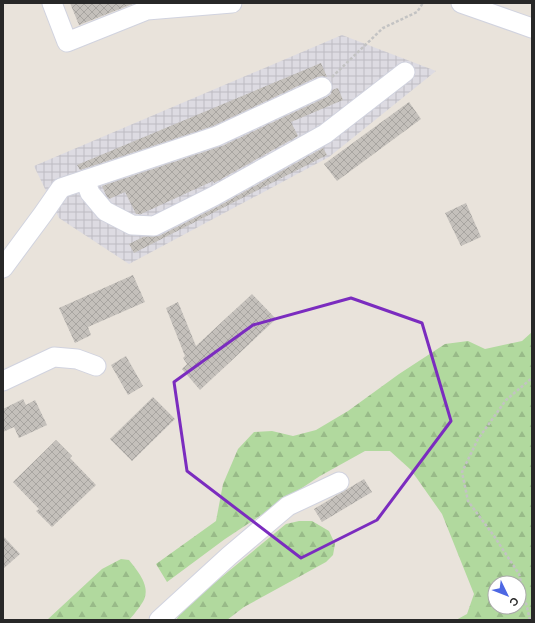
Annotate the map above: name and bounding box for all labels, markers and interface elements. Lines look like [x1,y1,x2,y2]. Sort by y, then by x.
north arrow [487,575,527,615]
text: С [507,595,521,609]

